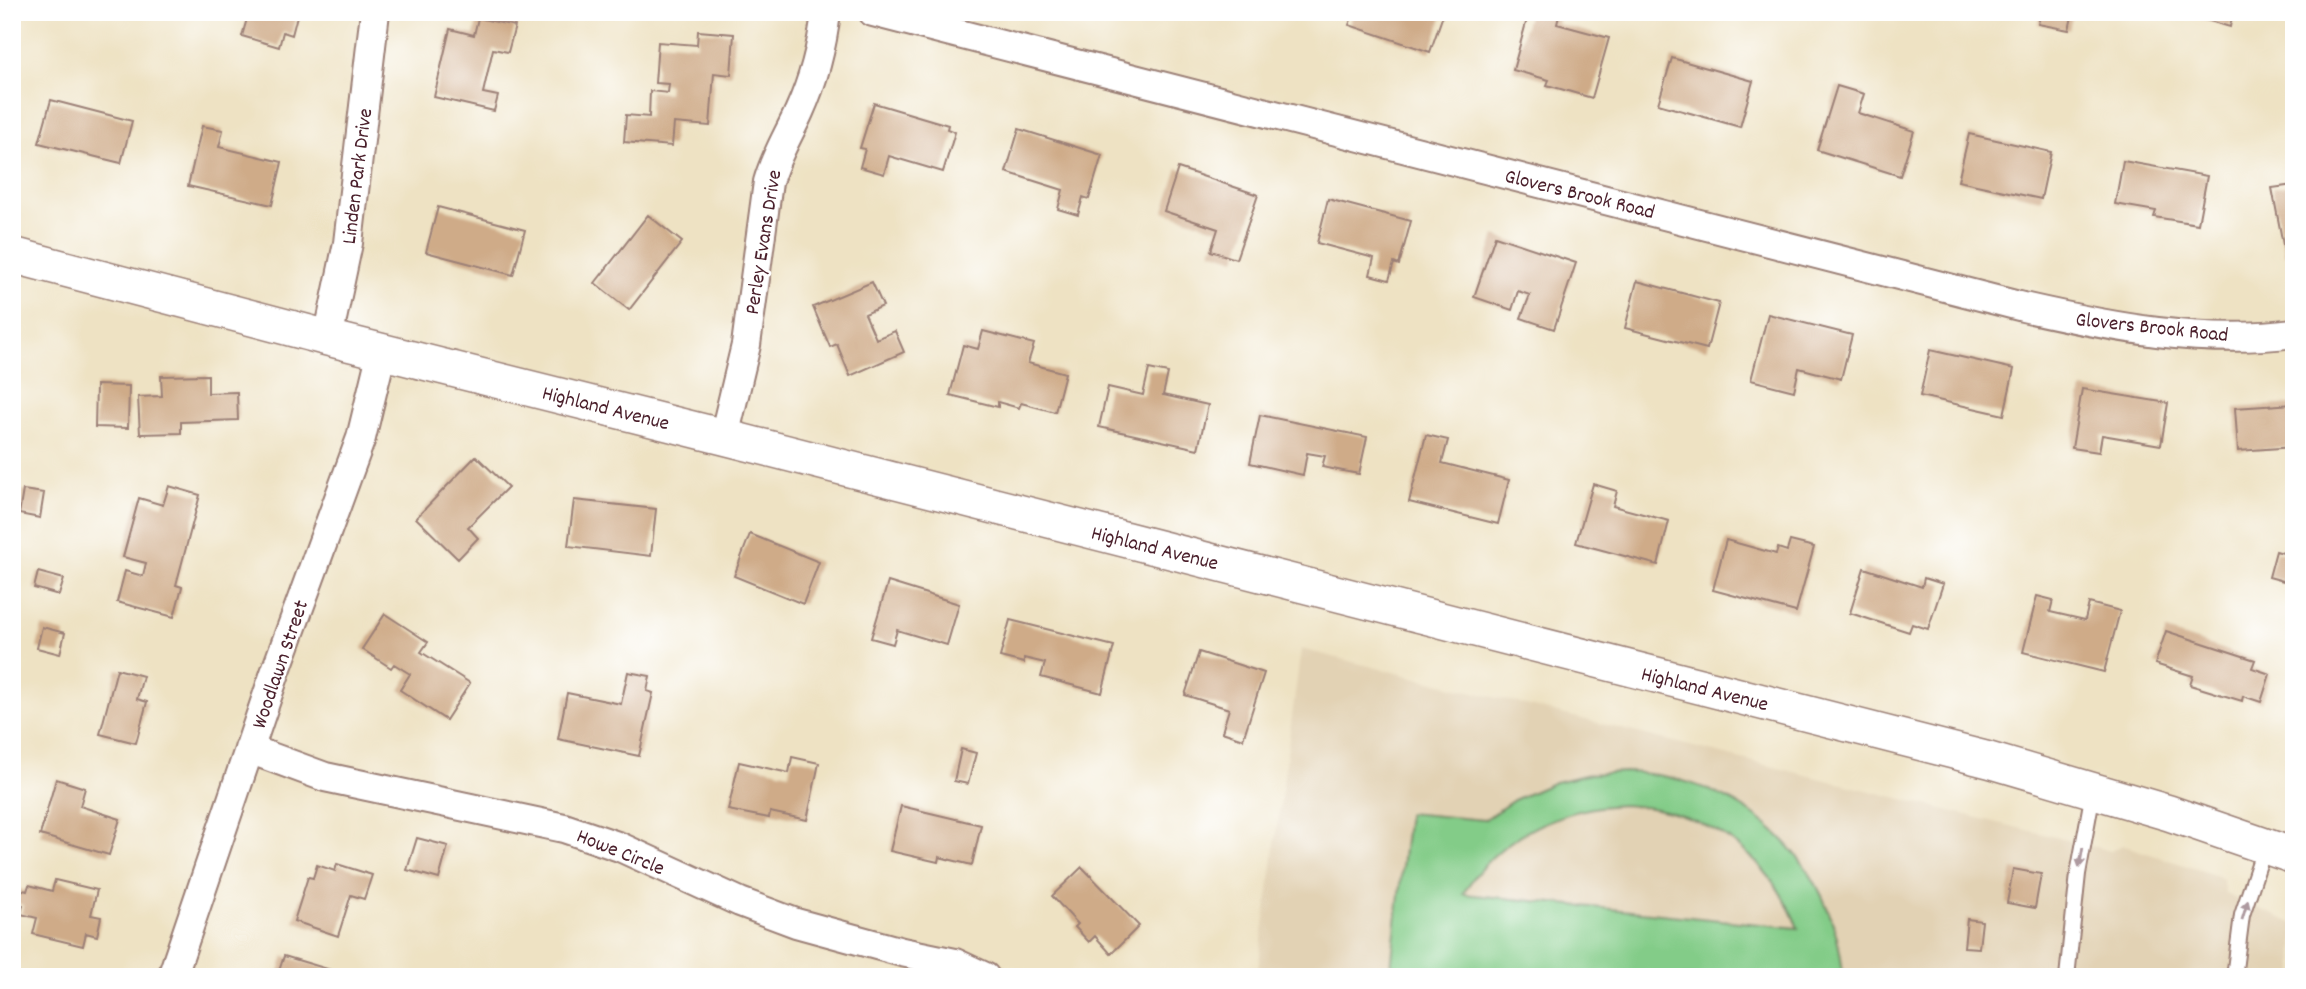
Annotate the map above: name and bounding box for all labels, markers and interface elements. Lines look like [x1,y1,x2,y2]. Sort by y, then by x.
street label: Linden Park Drive [336,107,382,246]
street label: Glovers Brook Road [1501,163,1657,229]
street label: Perley Evans Drive [739,168,791,317]
street label: Glovers Brook Road [2074,306,2230,352]
street label: Highland Avenue [539,380,672,440]
street label: Highland Avenue [1088,520,1221,580]
street label: Woodlawn Street [246,596,318,733]
street label: Highland Avenue [1638,661,1771,721]
street label: Howe Circle [571,823,668,885]
one-way arrow [2075,847,2086,869]
one-way arrow [2240,899,2250,920]

